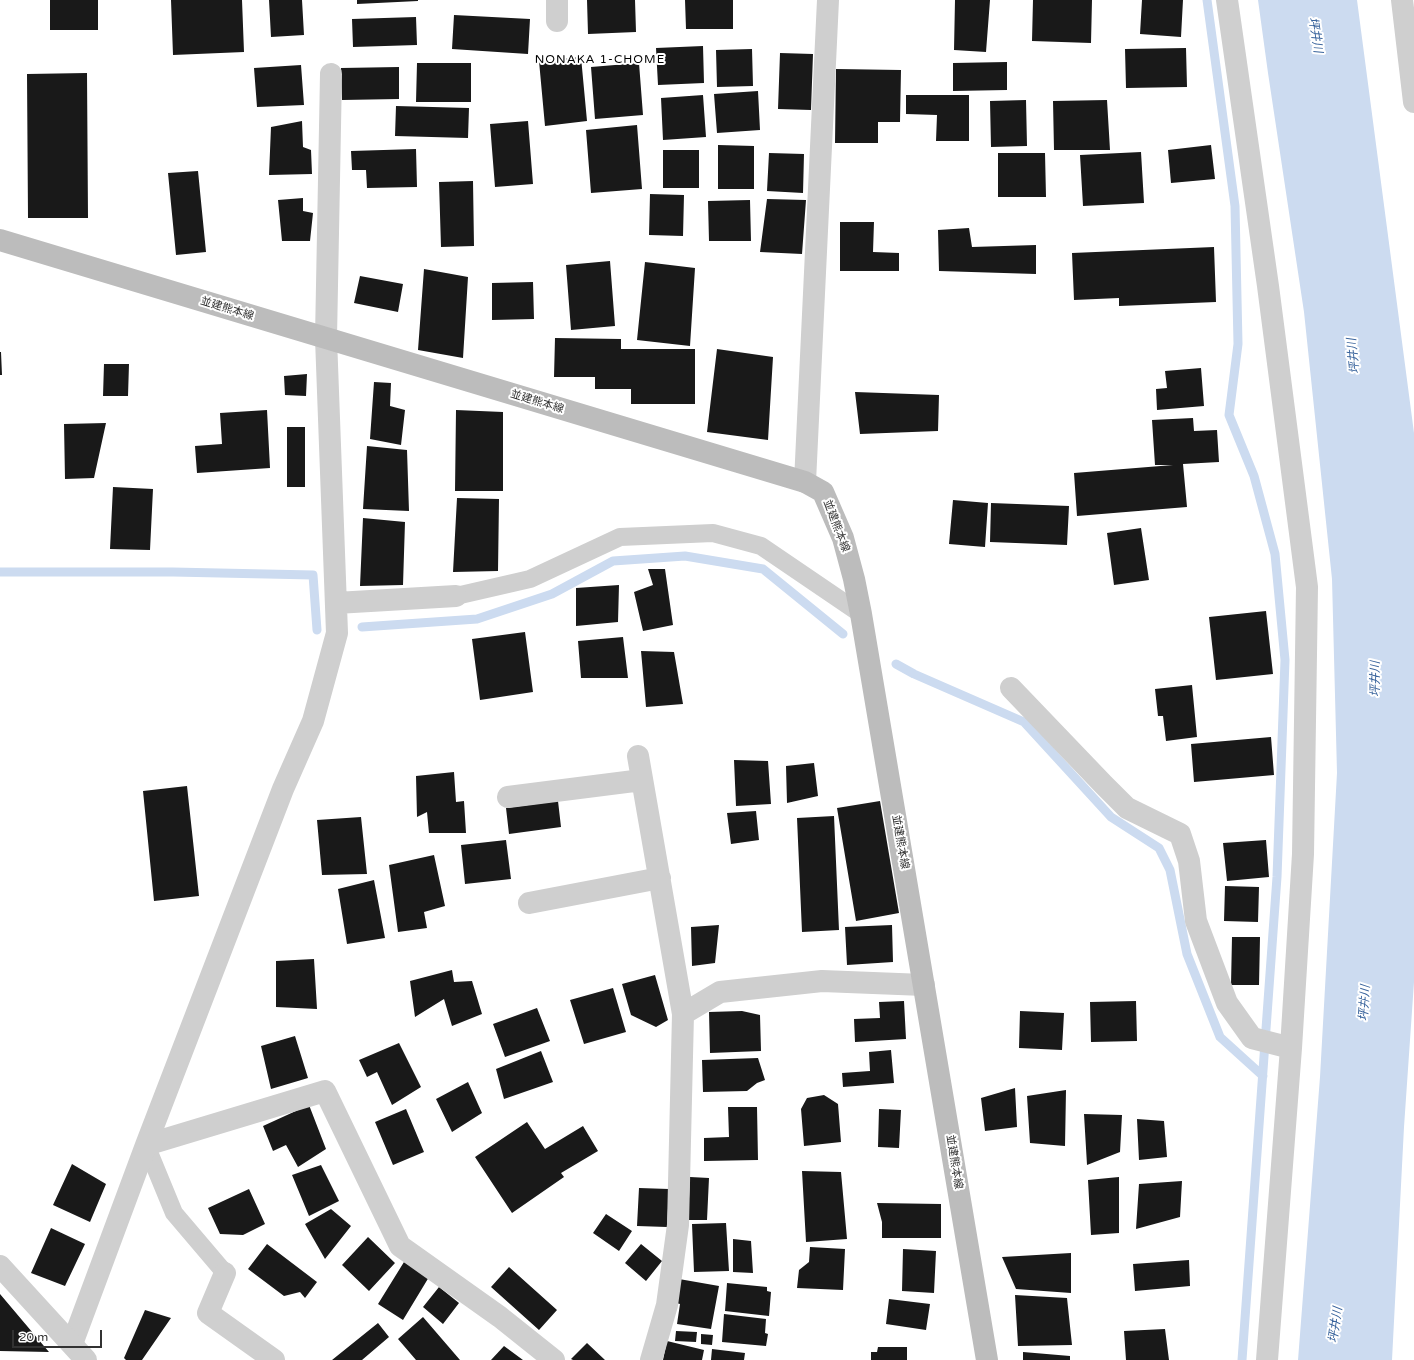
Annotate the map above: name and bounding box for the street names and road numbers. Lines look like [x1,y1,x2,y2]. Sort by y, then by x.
street label: 並建熊本線 [199,295,255,323]
street label: 並建熊本線 [509,388,565,416]
street label: 並建熊本線 [820,498,852,554]
street label: 並建熊本線 [889,814,911,870]
street label: 並建熊本線 [943,1134,965,1190]

